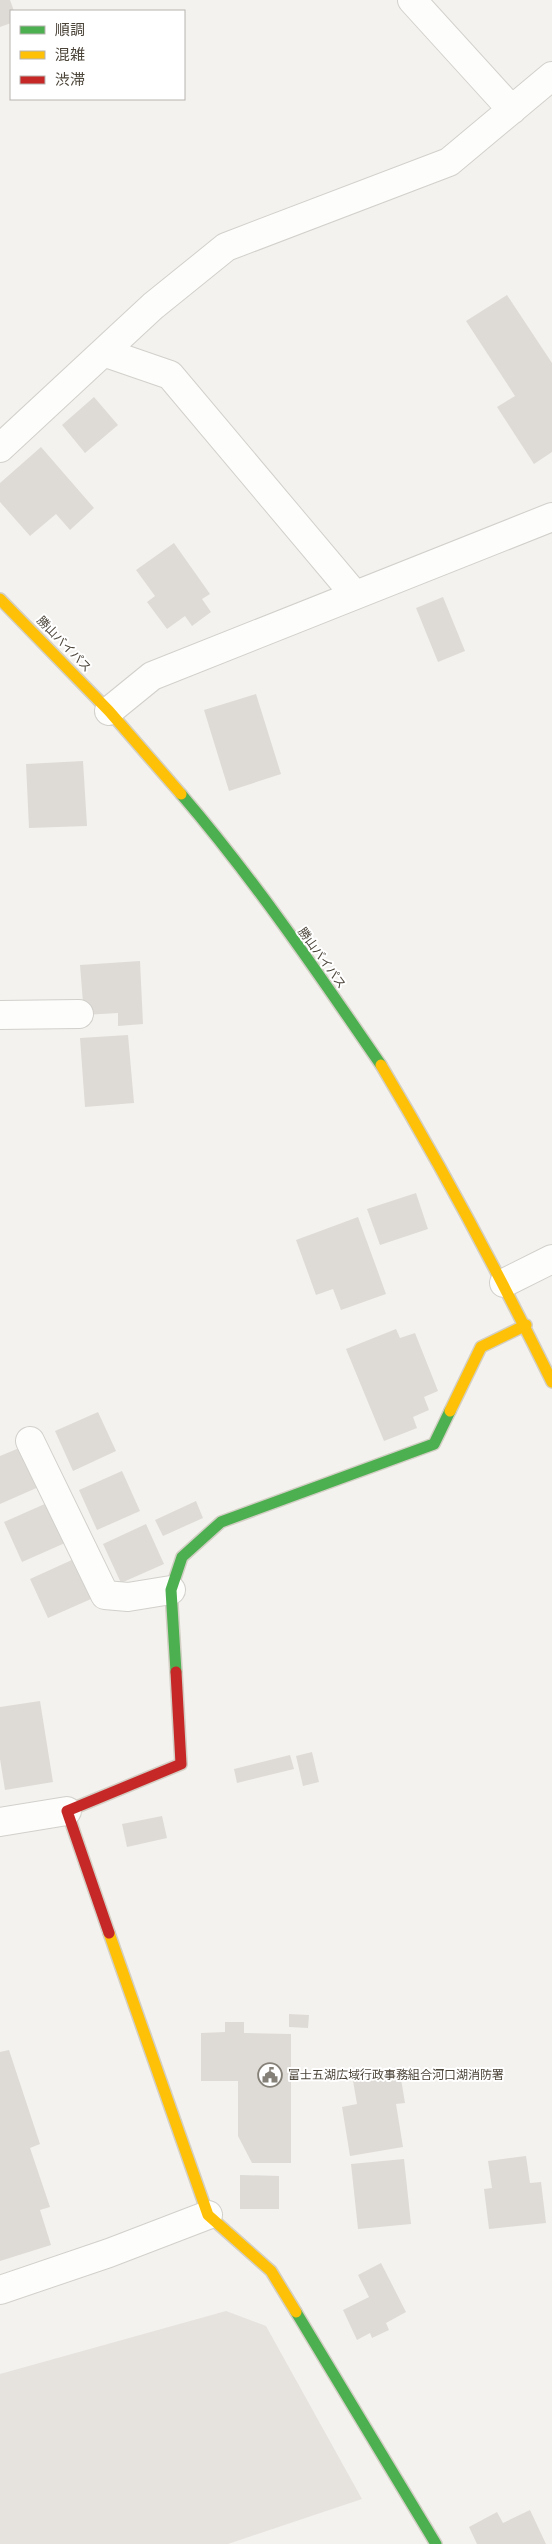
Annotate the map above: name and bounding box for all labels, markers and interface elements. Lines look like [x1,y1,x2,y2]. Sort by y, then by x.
legend [10,10,185,100]
text: 順調 [55,21,85,38]
text: 混雑 [55,46,85,63]
text: 渋滞 [55,71,85,88]
street label: 勝山バイパス [34,613,94,675]
street label: 勝山バイパス [295,925,349,991]
public building icon: 富士五湖広域行政事務組合河口湖消防署 [257,2062,283,2088]
place label: 富士五湖広域行政事務組合河口湖消防署 [288,2068,504,2082]

